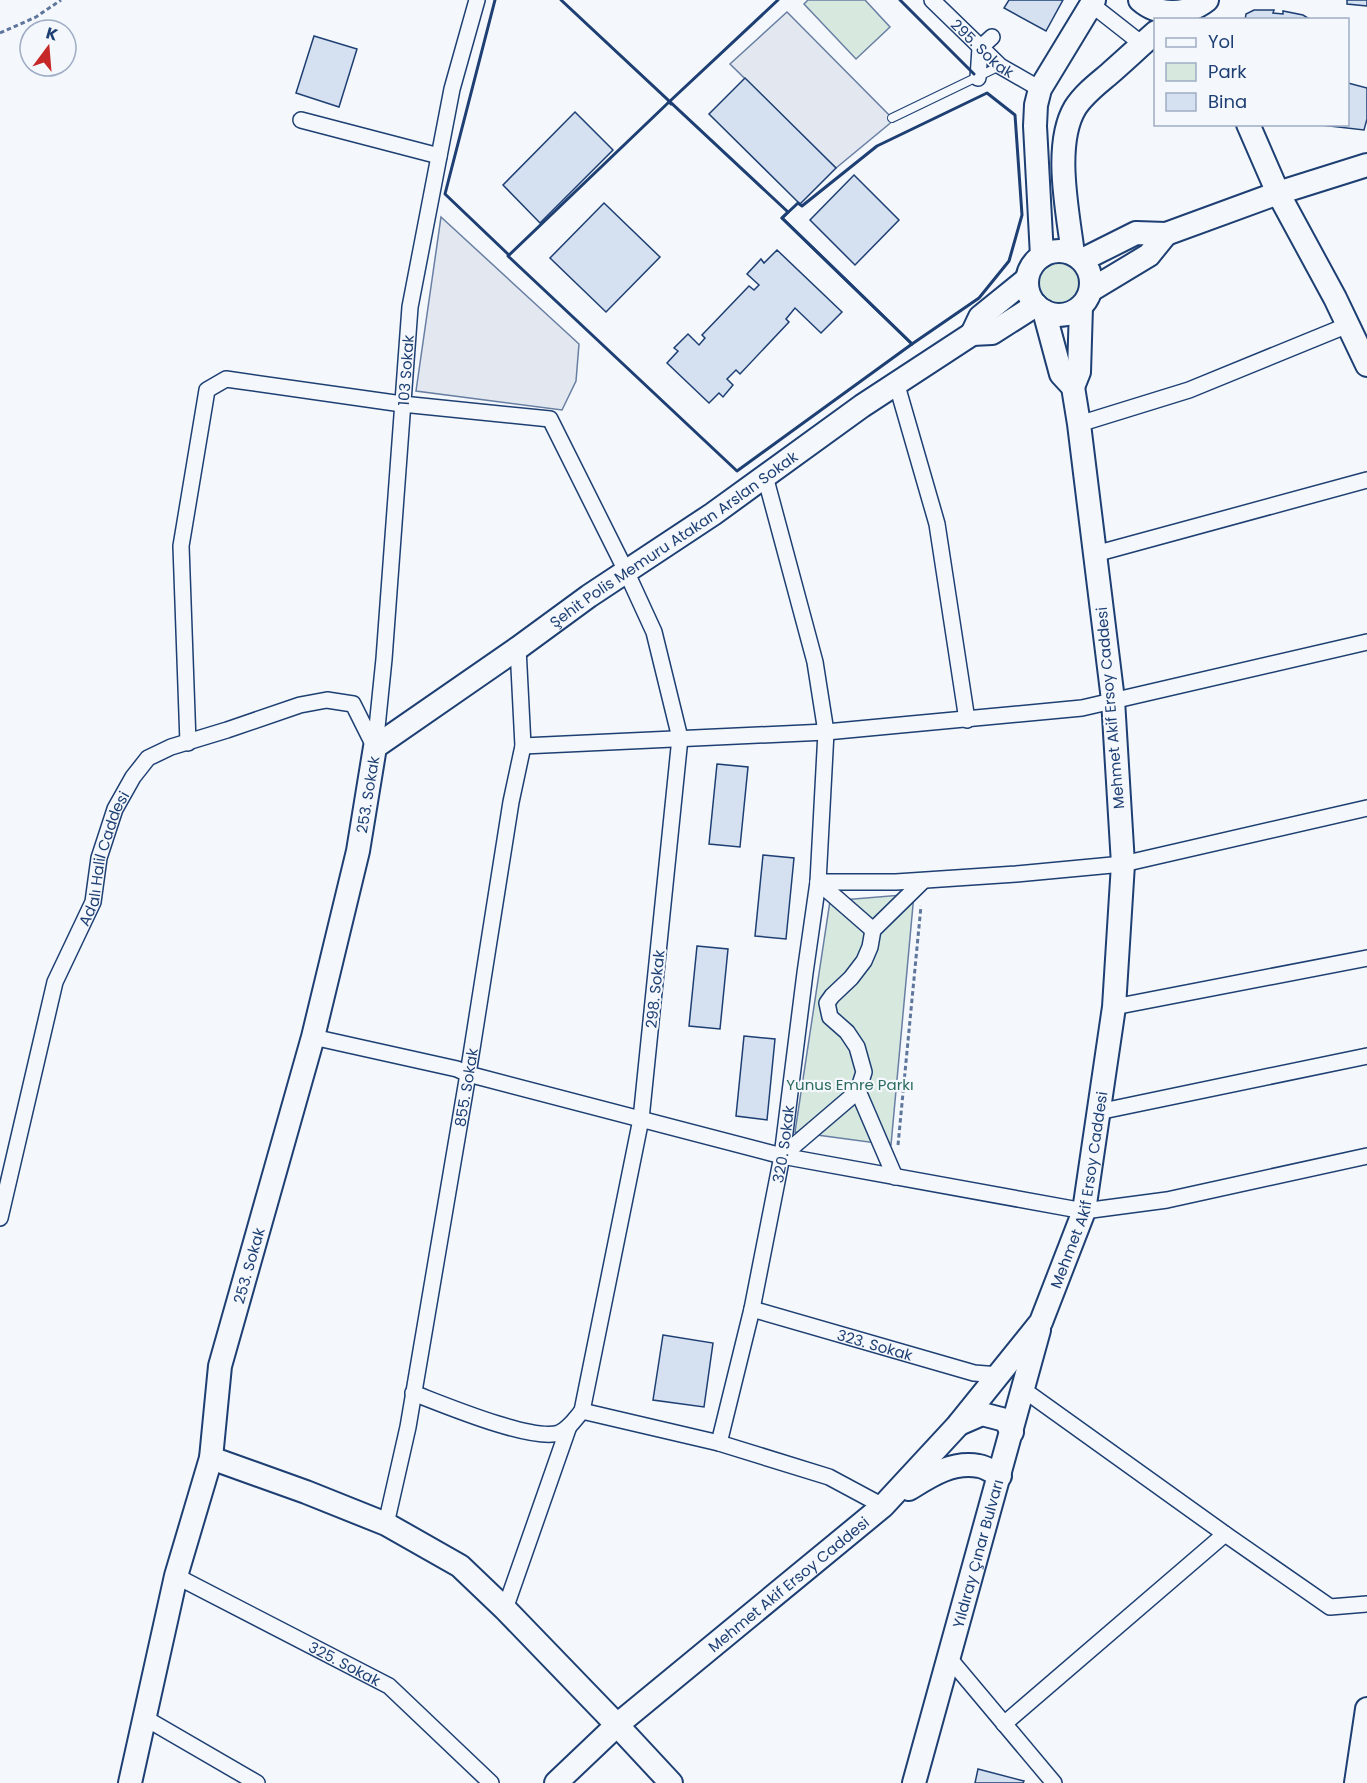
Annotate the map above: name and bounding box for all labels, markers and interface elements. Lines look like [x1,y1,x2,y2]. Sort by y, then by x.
street label: 295. Sokak [947,14,1018,83]
north arrow [18,18,78,78]
legend [1154,18,1349,126]
text: K [43,21,61,47]
text: Yol [1208,29,1234,54]
text: Park [1208,59,1247,84]
text: Bina [1208,89,1247,114]
street label: 103 Sokak [392,334,418,406]
street label: Şehit Polis Memuru Atakan Arslan Sokak [545,446,802,632]
street label: Mehmet Akif Ersoy Caddesi [1091,606,1129,810]
street label: 253. Sokak [351,754,384,835]
street label: Adalı Halil Caddesi [73,787,134,929]
street label: 298. Sokak [640,949,670,1029]
street label: 855. Sokak [449,1046,483,1128]
park label: Yunus Emre Parkı [786,1074,914,1095]
street label: Mehmet Akif Ersoy Caddesi [1045,1090,1112,1291]
street label: 320. Sokak [767,1104,799,1184]
street label: 253. Sokak [228,1225,269,1306]
street label: 323. Sokak [835,1324,915,1365]
street label: Yıldıray Çınar Bulvarı [947,1477,1008,1630]
street label: Mehmet Akif Ersoy Caddesi [703,1511,873,1657]
street label: 325. Sokak [305,1636,385,1691]

